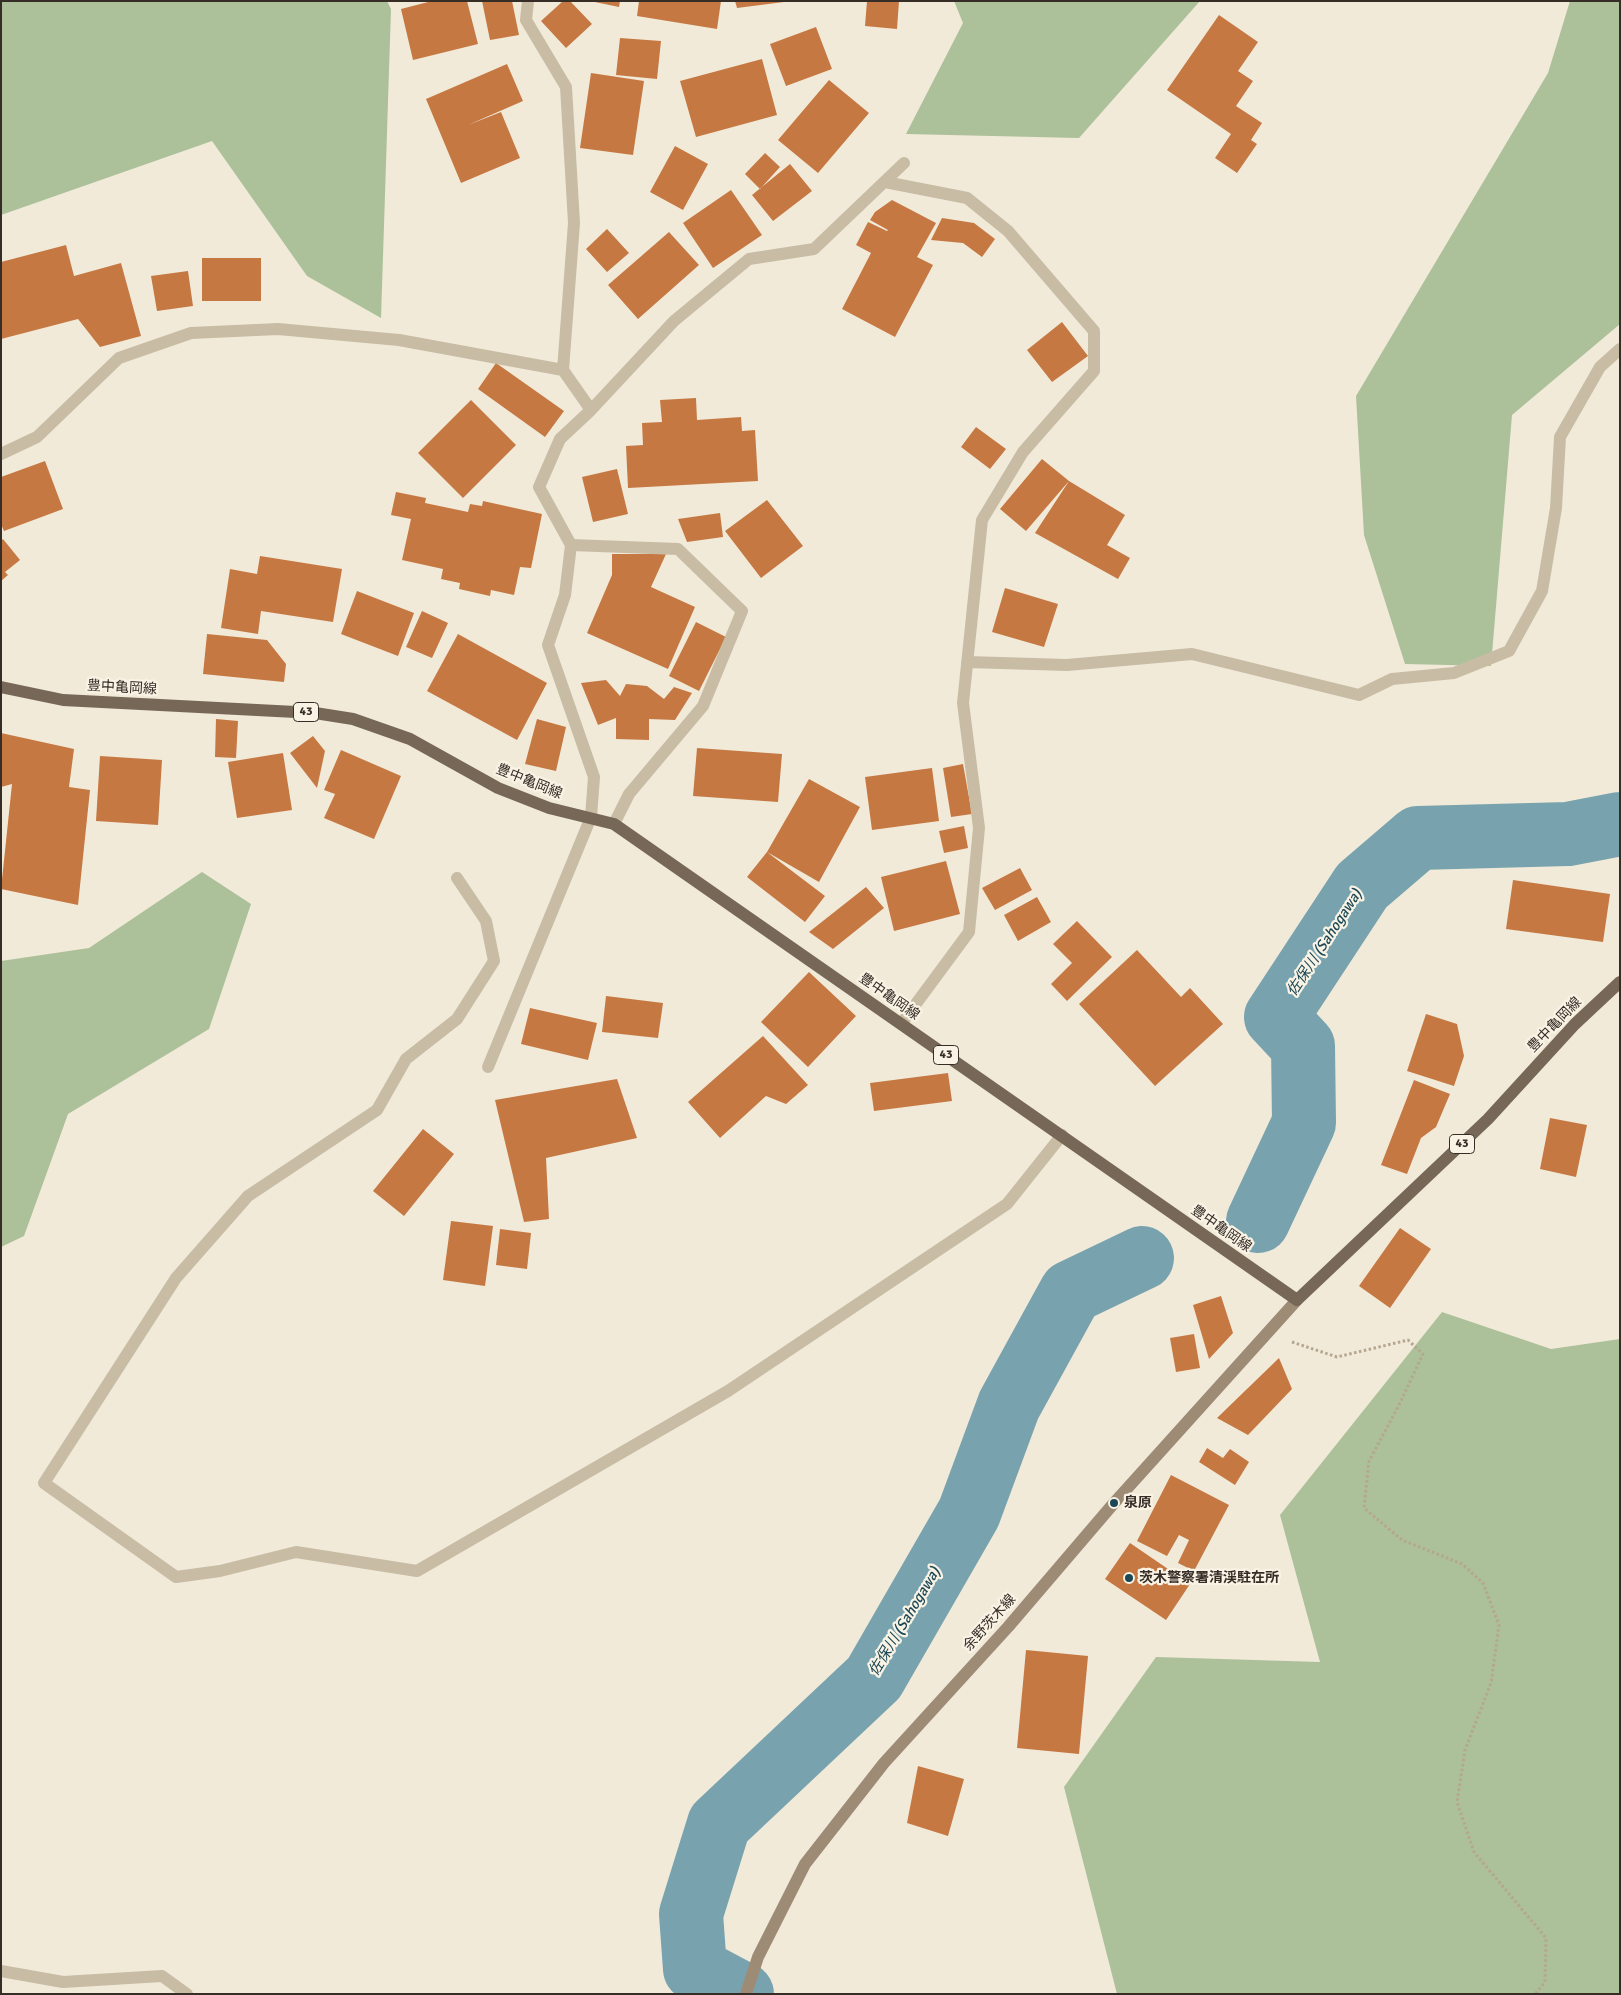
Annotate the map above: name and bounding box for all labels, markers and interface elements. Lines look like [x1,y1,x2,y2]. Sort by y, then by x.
street label: 豊中亀岡線 [87,678,157,698]
road number: 43 [294,702,318,722]
street label: 豊中亀岡線 [493,761,565,803]
water label: 佐保川 (Sahogawa) [1284,886,1366,1000]
street label: 豊中亀岡線 [856,970,922,1024]
street label: 豊中亀岡線 [1525,994,1585,1056]
road number: 43 [934,1046,958,1064]
road number: 43 [1450,1134,1474,1154]
street label: 豊中亀岡線 [1188,1202,1254,1256]
place label: 泉原 [1124,1495,1152,1511]
marker: 泉原 [1108,1497,1120,1509]
water label: 佐保川 (Sahogawa) [865,1564,945,1680]
place label: 茨木警察署清渓駐在所 [1139,1570,1279,1586]
marker: 茨木警察署清渓駐在所 [1123,1572,1135,1584]
street label: 余野茨木線 [960,1591,1020,1655]

